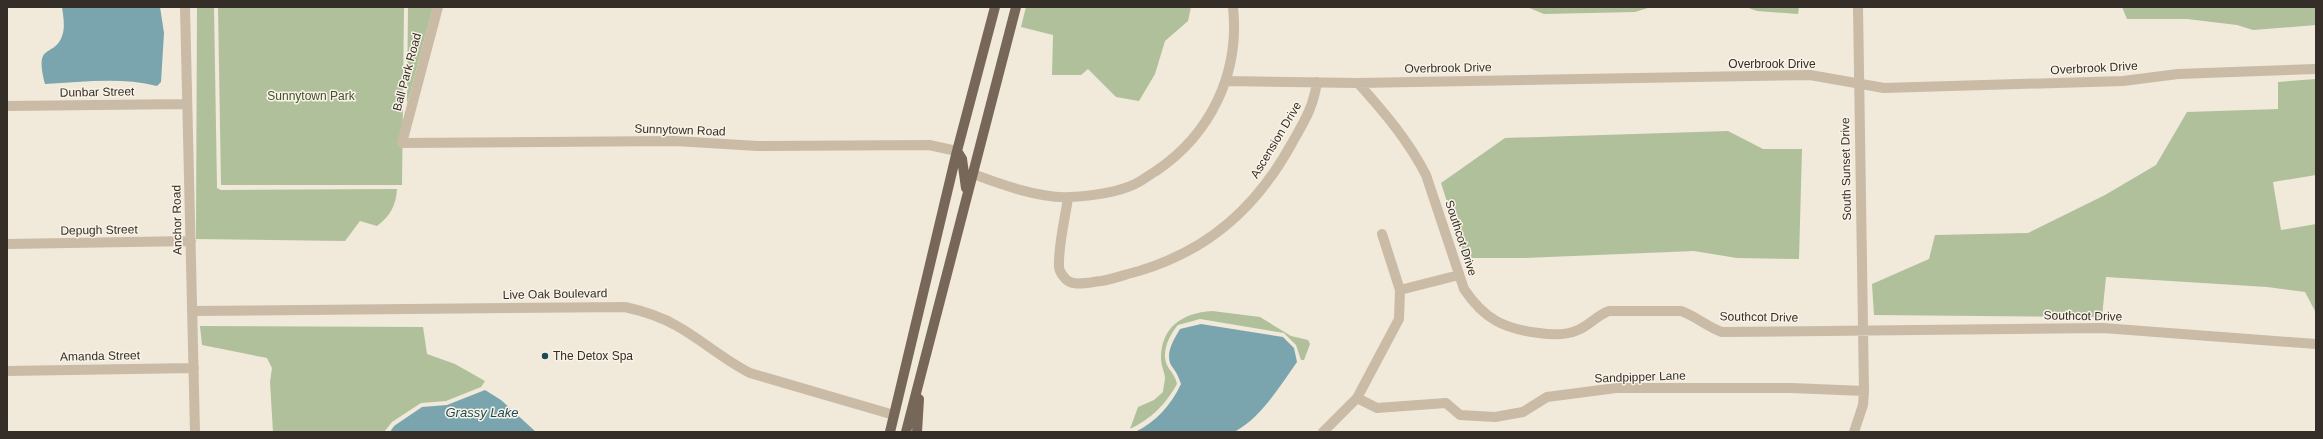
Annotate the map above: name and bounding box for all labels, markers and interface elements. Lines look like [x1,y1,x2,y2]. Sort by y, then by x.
street label: Ball Park Road [390,32,424,112]
street label: Overbrook Drive [1728,57,1816,71]
street label: Overbrook Drive [2050,59,2138,77]
street label: Overbrook Drive [1404,60,1492,76]
street label: Dunbar Street [60,84,135,100]
park label: Sunnytown Park [267,89,356,103]
street label: Ascension Drive [1248,99,1304,181]
street label: South Sunset Drive [1838,117,1854,221]
street label: Sunnytown Road [634,121,726,139]
street label: Anchor Road [169,185,185,255]
street label: Southcot Drive [1442,198,1480,278]
street label: Depugh Street [60,222,138,238]
street label: Live Oak Boulevard [503,286,607,302]
street label: Southcot Drive [2044,308,2123,324]
street label: Southcot Drive [1720,309,1799,325]
street label: Amanda Street [60,348,141,364]
place label: The Detox Spa [553,349,633,363]
marker: The Detox Spa [540,351,550,361]
street label: Sandpipper Lane [1594,368,1686,386]
water label: Grassy Lake [446,405,518,420]

